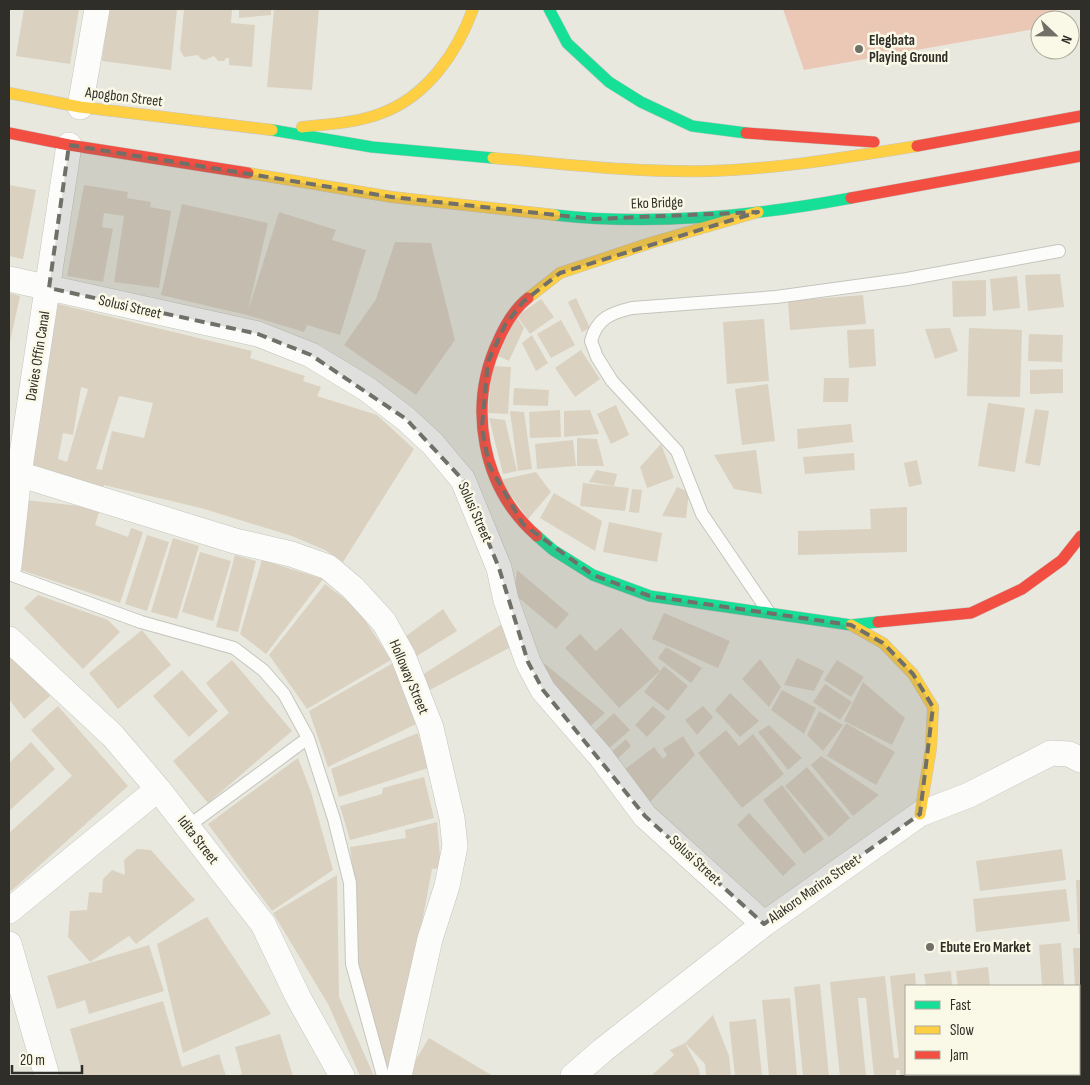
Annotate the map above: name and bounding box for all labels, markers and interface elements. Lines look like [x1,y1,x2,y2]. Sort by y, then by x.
north arrow [1030,10,1080,60]
place label: Elegbata Playing Ground [869,31,948,67]
text: N [1057,33,1076,46]
marker: Elegbata Playing Ground [853,43,865,55]
street label: Apogbon Street [83,83,164,111]
street label: Eko Bridge [631,193,683,213]
street label: Solusi Street [97,291,164,324]
street label: Davies Offin Canal [22,310,54,402]
street label: Solusi Street [453,479,497,545]
street label: Holloway Street [385,637,433,718]
street label: Idita Street [173,812,223,868]
street label: Solusi Street [665,831,725,889]
street label: Alakoro Marina Street [764,850,864,928]
place label: Ebute Ero Market [940,938,1031,957]
marker: Ebute Ero Market [924,941,936,953]
legend [905,985,1080,1075]
text: Fast [950,996,972,1015]
text: Slow [950,1021,974,1040]
scale bar [12,1042,82,1074]
text: Jam [949,1046,968,1065]
text: 20 m [20,1051,45,1070]

